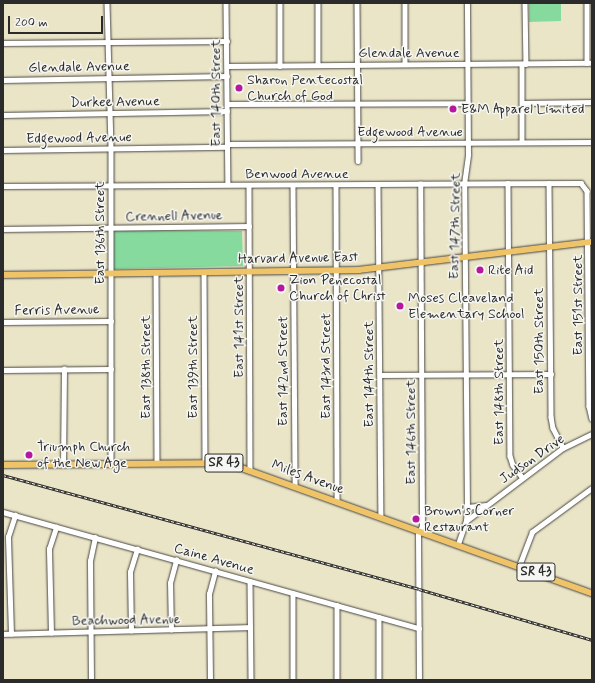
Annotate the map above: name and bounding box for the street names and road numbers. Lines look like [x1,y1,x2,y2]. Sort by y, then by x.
street label: East 140th Street [208,39,224,147]
street label: Glendale Avenue [358,45,460,61]
street label: Glendale Avenue [28,58,130,76]
street label: Durkee Avenue [70,93,160,111]
street label: Edgewood Avenue [358,124,462,140]
street label: Edgewood Avenue [27,129,131,147]
street label: Benwood Avenue [247,166,347,182]
street label: East 147th Street [446,173,464,279]
street label: East 136th Street [92,182,108,284]
street label: Crennell Avenue [124,207,224,225]
street label: Harvard Avenue East [236,249,360,267]
street label: East 151st Street [570,254,586,356]
street label: East 141st Street [231,276,247,378]
street label: East 150th Street [531,288,547,394]
street label: Ferris Avenue [15,301,99,319]
street label: East 143rd Street [318,313,334,419]
street label: East 138th Street [138,315,154,419]
street label: East 139th Street [185,315,201,419]
street label: East 142nd Street [275,316,291,426]
street label: East 144th Street [361,320,377,428]
street label: East 148th Street [491,339,507,445]
street label: East 146th Street [403,379,419,485]
street label: Judson Drive [497,431,567,487]
road number: SR 43 [204,452,244,474]
street label: Miles Avenue [268,456,348,498]
street label: Caine Avenue [172,540,256,578]
road number: SR 43 [516,561,556,583]
street label: Beachwood Avenue [70,611,182,629]

